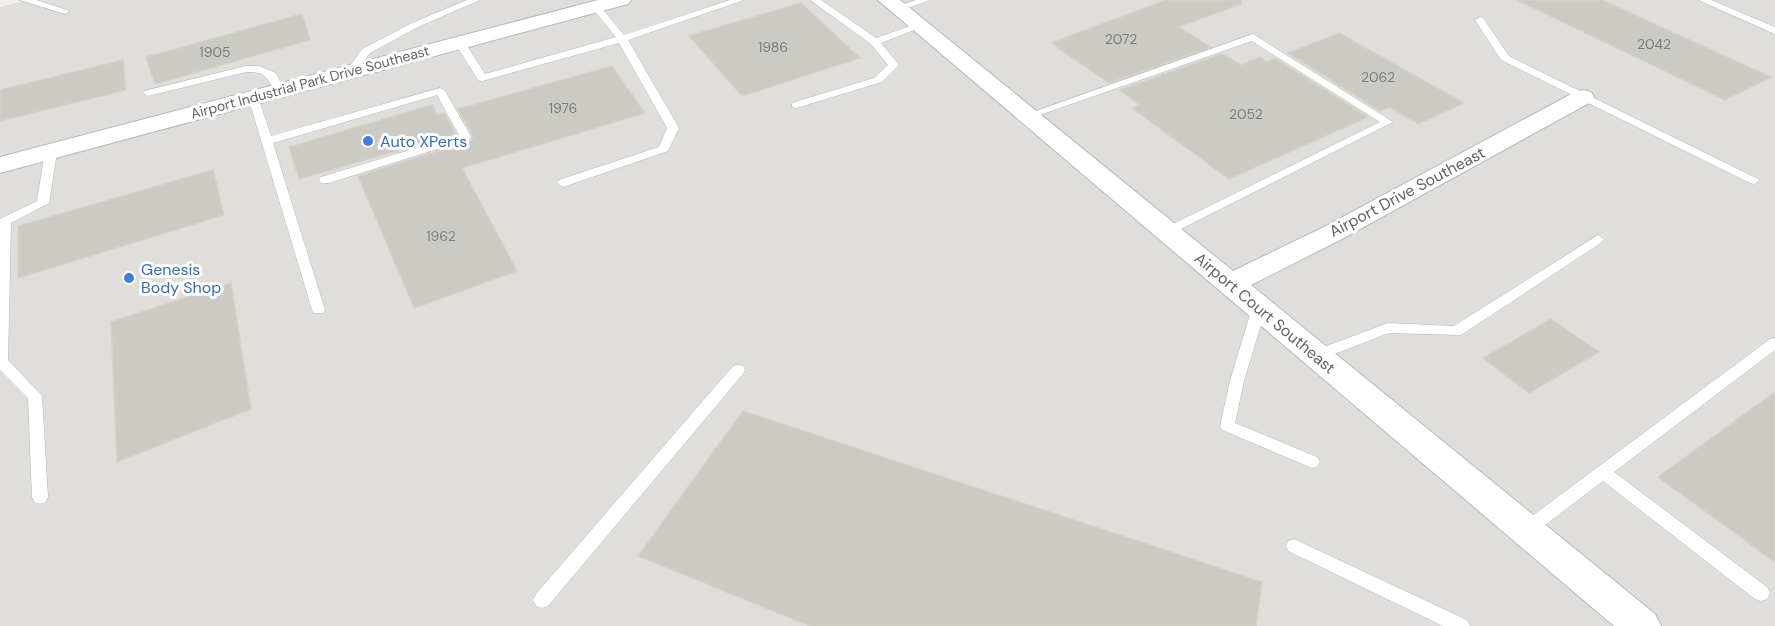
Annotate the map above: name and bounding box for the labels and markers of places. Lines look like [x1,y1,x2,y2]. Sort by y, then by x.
place label: Auto XPerts [380,131,467,152]
marker: Auto XPerts [361,134,375,148]
place label: Genesis Body Shop [141,259,221,298]
marker: Genesis Body Shop [122,271,136,285]

